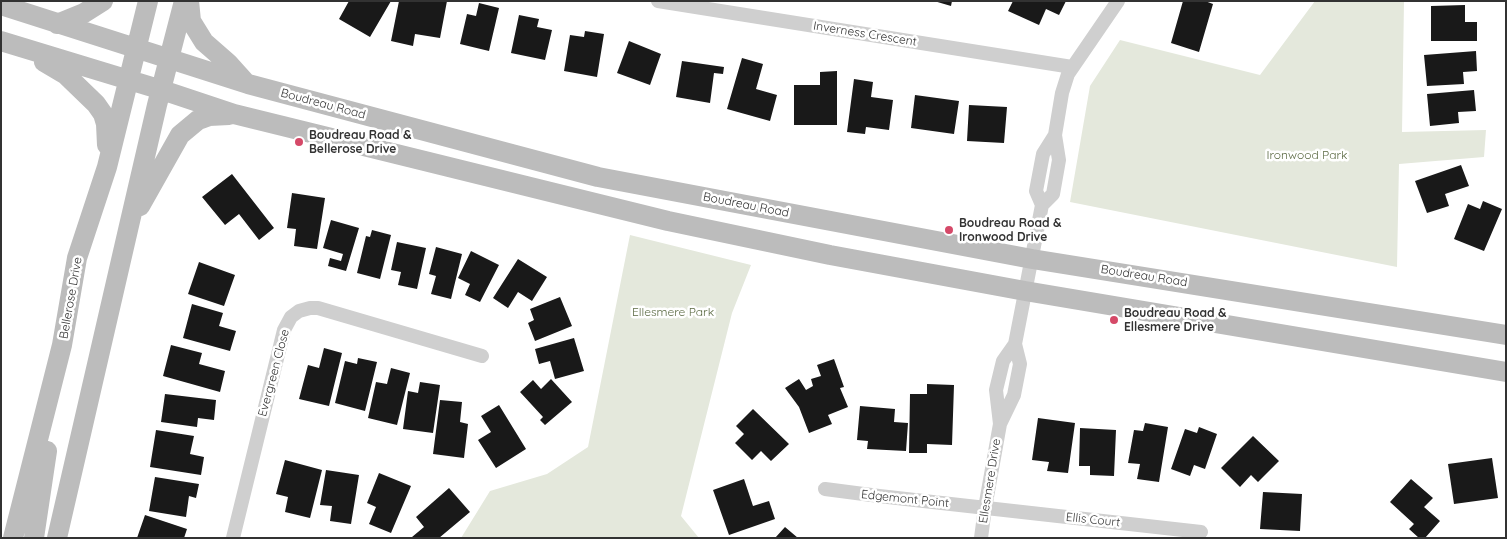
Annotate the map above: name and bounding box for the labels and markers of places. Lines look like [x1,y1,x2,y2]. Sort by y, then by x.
place label: Boudreau Road & Bellerose Drive [309,128,411,156]
marker: Boudreau Road & Bellerose Drive [293,136,305,148]
place label: Boudreau Road & Ironwood Drive [959,216,1061,244]
marker: Boudreau Road & Ironwood Drive [943,224,955,236]
place label: Boudreau Road & Ellesmere Drive [1124,306,1226,334]
marker: Boudreau Road & Ellesmere Drive [1108,314,1120,326]

